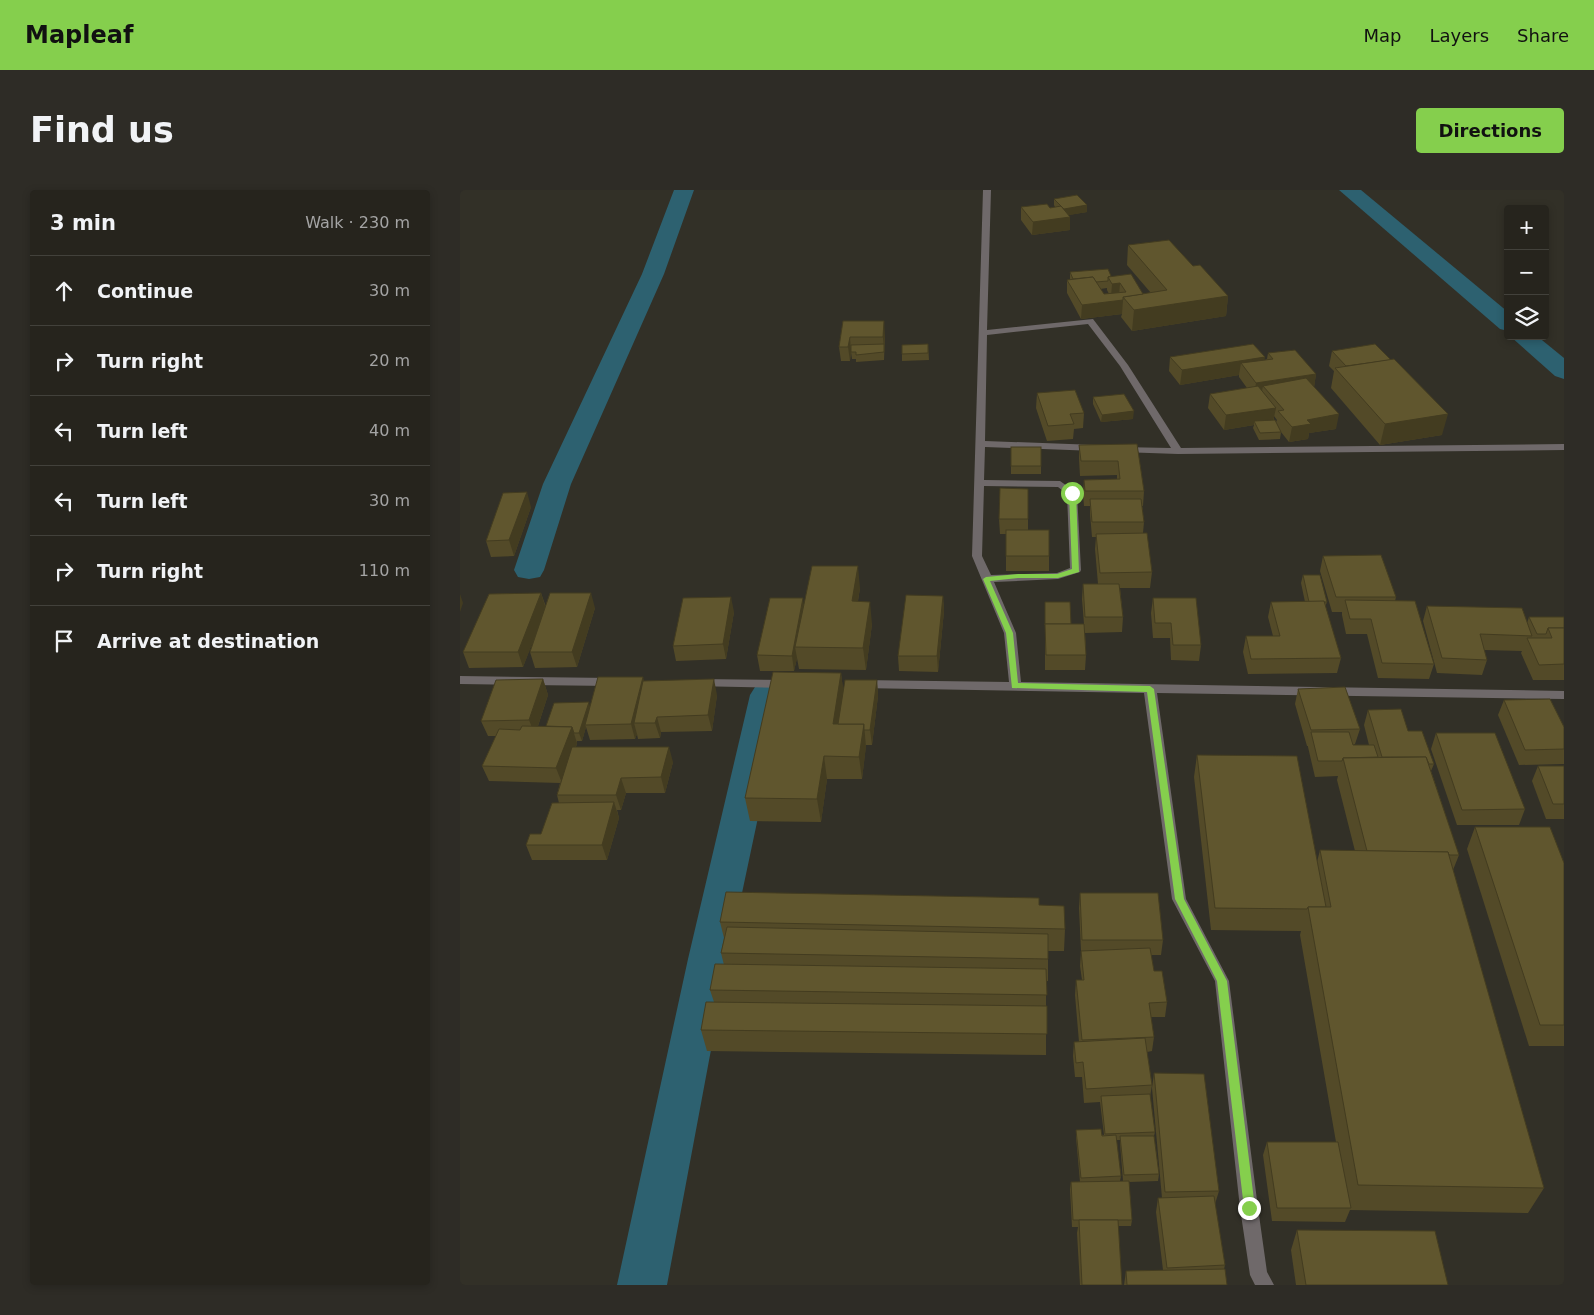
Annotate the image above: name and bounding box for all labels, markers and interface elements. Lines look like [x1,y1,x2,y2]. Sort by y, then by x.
text: Mapleaf [25,21,133,49]
text: Map [1363,25,1401,46]
text: Layers [1429,25,1489,46]
text: Share [1517,25,1569,46]
button: Directions [1416,108,1564,153]
text: Find us [30,110,174,150]
map controls [1504,205,1549,340]
button: + [1504,205,1549,250]
text: 3 min [50,211,116,235]
text: Walk · 230 m [305,213,410,232]
button: − [1504,250,1549,295]
icon: ahead [50,277,78,305]
text: Continue [97,280,193,302]
text: 30 m [369,281,410,300]
button: layers [1504,295,1549,340]
icon: right [50,347,78,375]
text: Turn right [97,350,203,372]
text: 20 m [369,351,410,370]
icon: left [50,417,78,445]
text: Turn left [97,420,188,442]
text: 40 m [369,421,410,440]
route start [1061,482,1084,505]
icon: left [50,487,78,515]
text: Turn left [97,490,188,512]
text: 30 m [369,491,410,510]
icon: right [50,557,78,585]
text: Turn right [97,560,203,582]
text: 110 m [359,561,410,580]
icon: arrive [50,627,78,655]
text: Arrive at destination [97,630,319,652]
route end [1238,1197,1261,1220]

